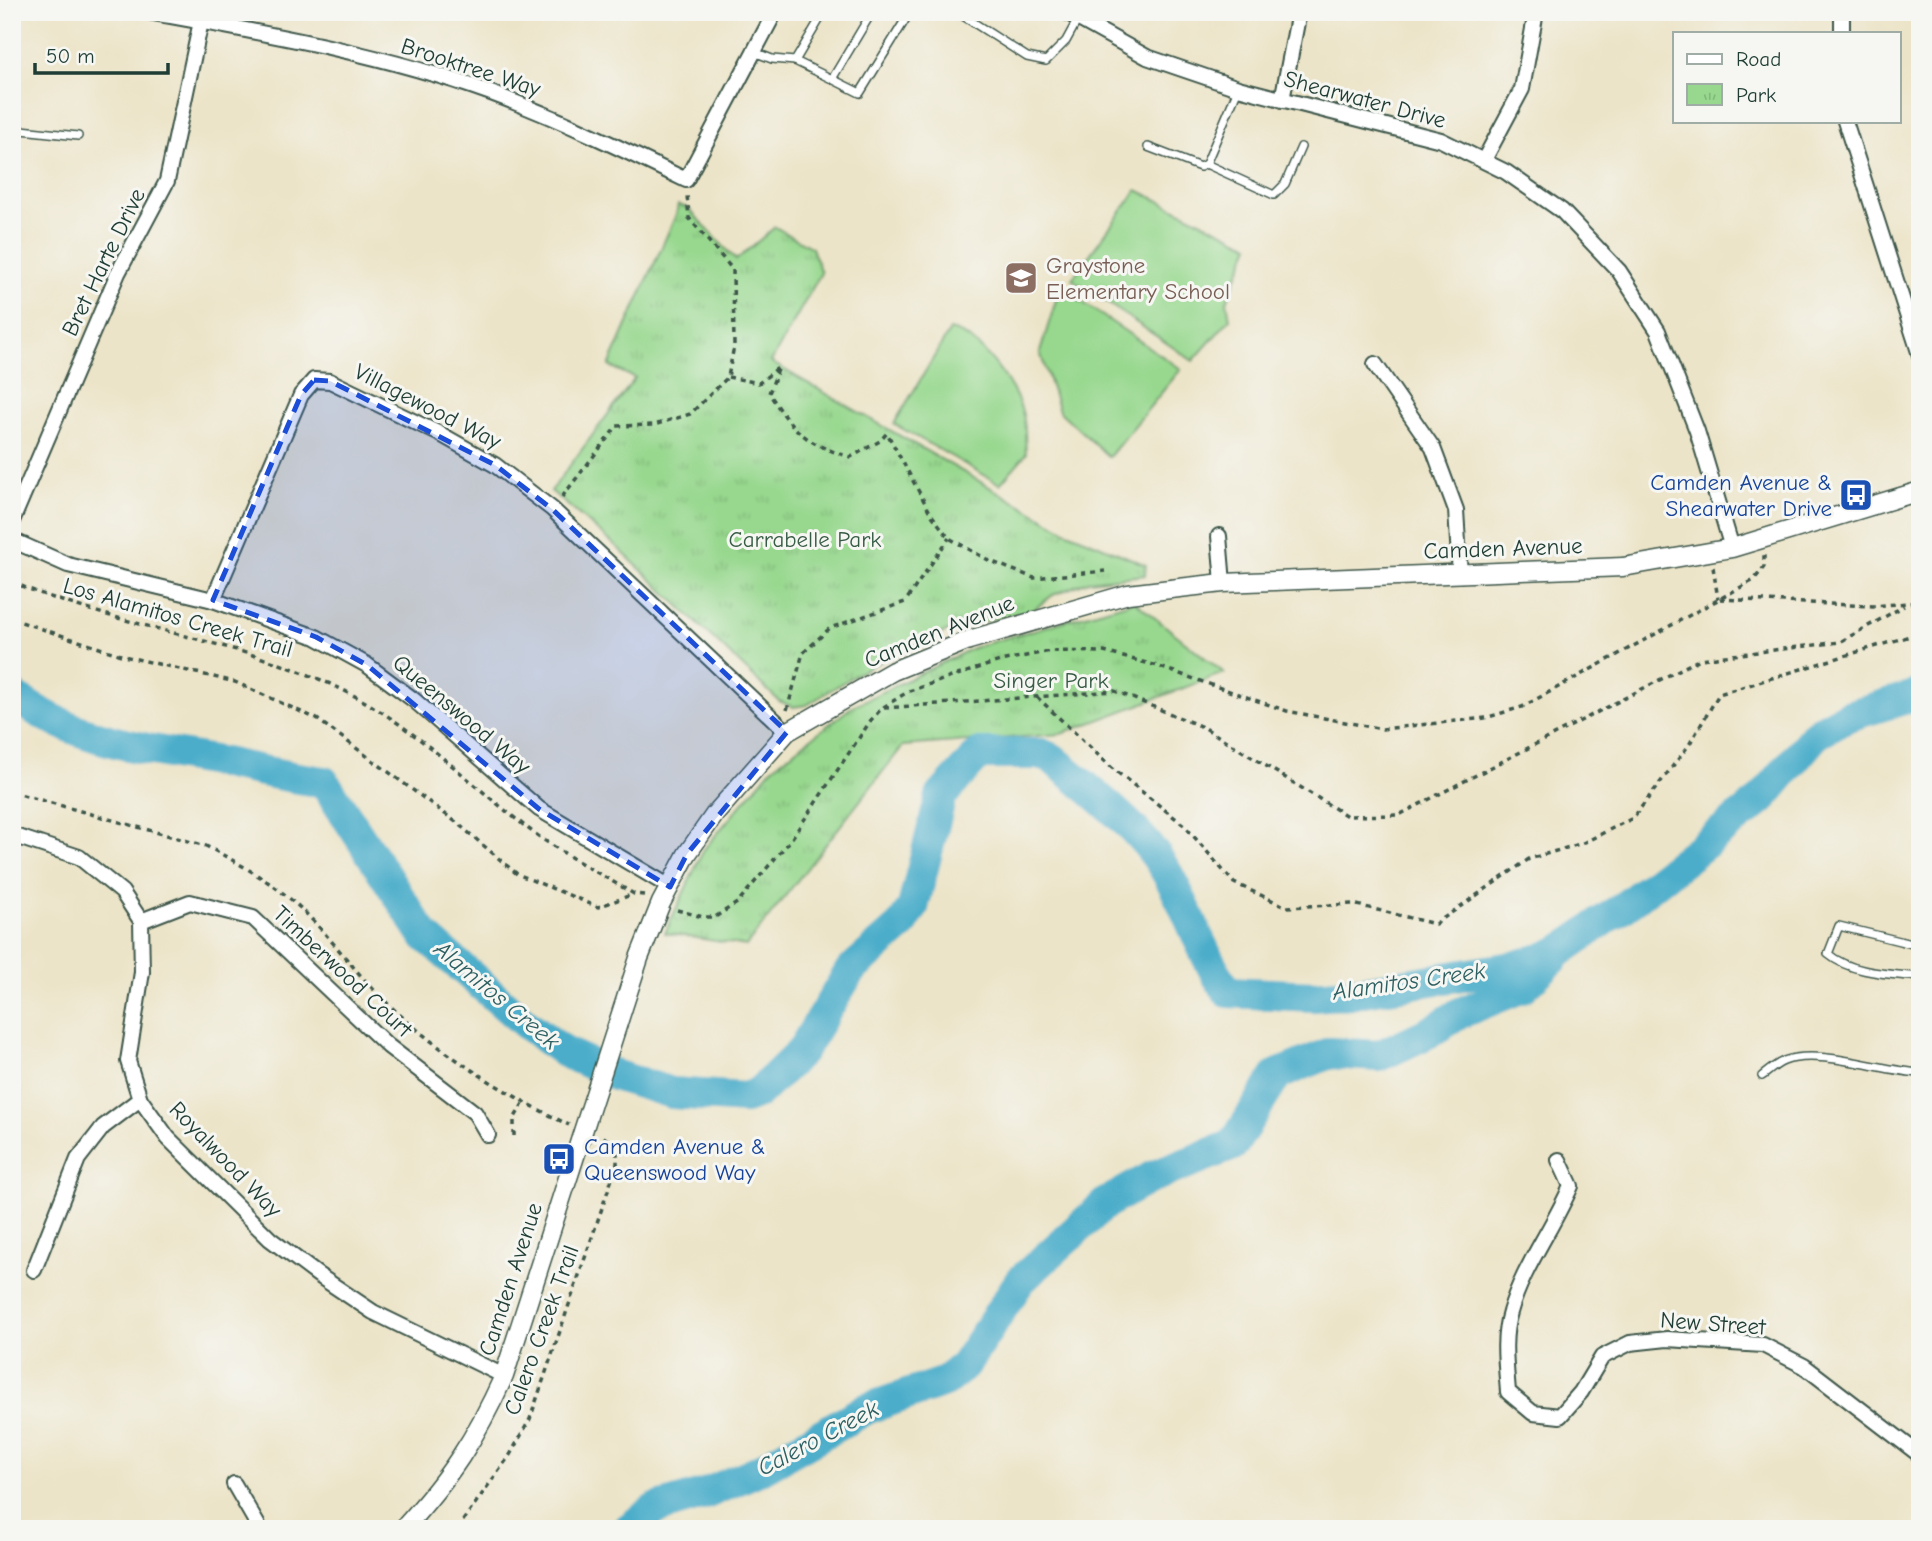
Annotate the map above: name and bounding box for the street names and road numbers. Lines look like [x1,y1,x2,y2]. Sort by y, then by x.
street label: Brooktree Way [398,32,545,103]
street label: Shearwater Drive [1281,65,1449,134]
street label: Bret Harte Drive [56,184,151,340]
street label: Villagewood Way [350,358,506,455]
street label: Camden Avenue [1423,532,1583,565]
street label: Los Alamitos Creek Trail [60,572,296,663]
street label: Camden Avenue [860,589,1018,674]
street label: Queenswood Way [387,649,537,780]
street label: Timberwood Court [267,900,419,1044]
street label: Royalwood Way [164,1096,288,1223]
street label: Camden Avenue [473,1199,548,1359]
street label: Calero Creek Trail [498,1242,585,1419]
street label: New Street [1659,1306,1768,1341]

